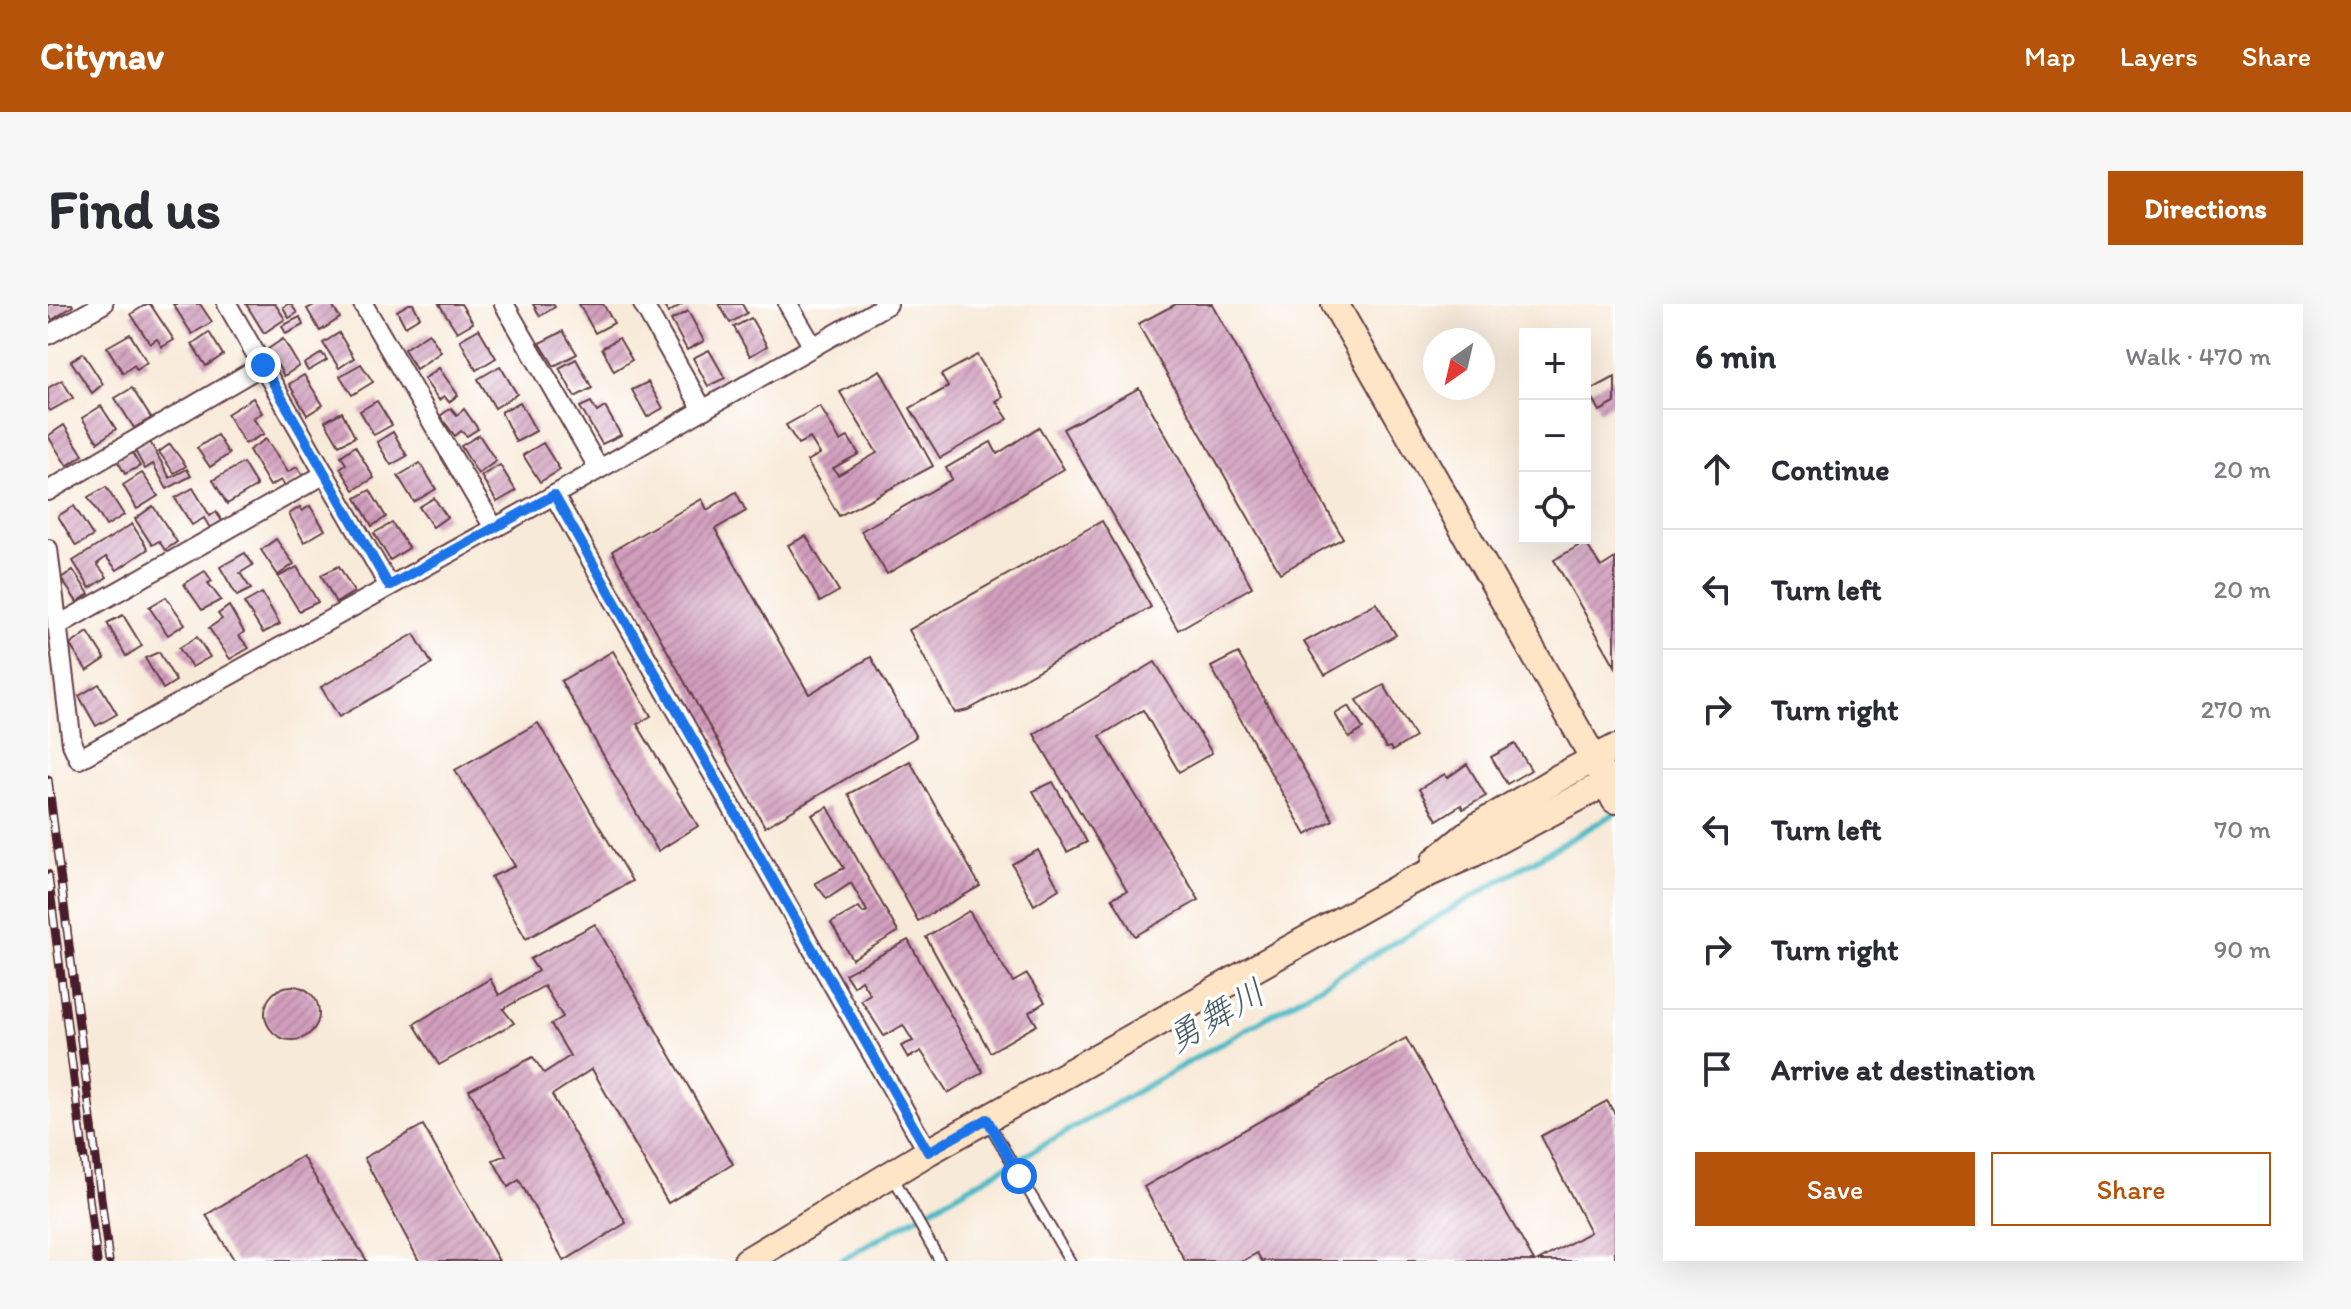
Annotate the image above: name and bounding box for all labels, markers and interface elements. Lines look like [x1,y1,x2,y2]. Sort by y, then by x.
text: Citynav [40,33,164,79]
text: Map [2024,39,2076,73]
text: Layers [2120,39,2198,73]
text: Share [2242,39,2311,73]
button: Directions [2108,171,2303,245]
text: Find us [48,175,221,242]
north arrow [1423,328,1495,400]
map controls [1519,328,1591,544]
button: + [1519,328,1591,400]
text: 6 min [1695,336,1776,377]
text: Walk · 470 m [2125,340,2271,372]
route end [245,347,281,383]
button: − [1519,400,1591,472]
icon: ahead [1695,447,1739,491]
text: Continue [1771,451,1890,488]
text: 20 m [2214,453,2271,485]
button: locate [1519,472,1591,544]
icon: left [1695,567,1739,611]
text: Turn left [1771,571,1882,608]
text: 20 m [2214,573,2271,605]
icon: right [1695,687,1739,731]
text: Turn right [1771,691,1899,728]
text: 270 m [2201,693,2271,725]
icon: left [1695,807,1739,851]
text: Turn left [1771,811,1882,848]
text: 70 m [2214,813,2271,845]
icon: right [1695,927,1739,971]
text: Turn right [1771,931,1899,968]
text: 90 m [2214,933,2271,965]
water label: 勇舞川 [1158,970,1273,1061]
icon: arrive [1695,1047,1739,1091]
text: Arrive at destination [1771,1051,2035,1088]
button: Save [1695,1152,1975,1226]
button: Share [1991,1152,2271,1226]
route start [1001,1158,1037,1194]

